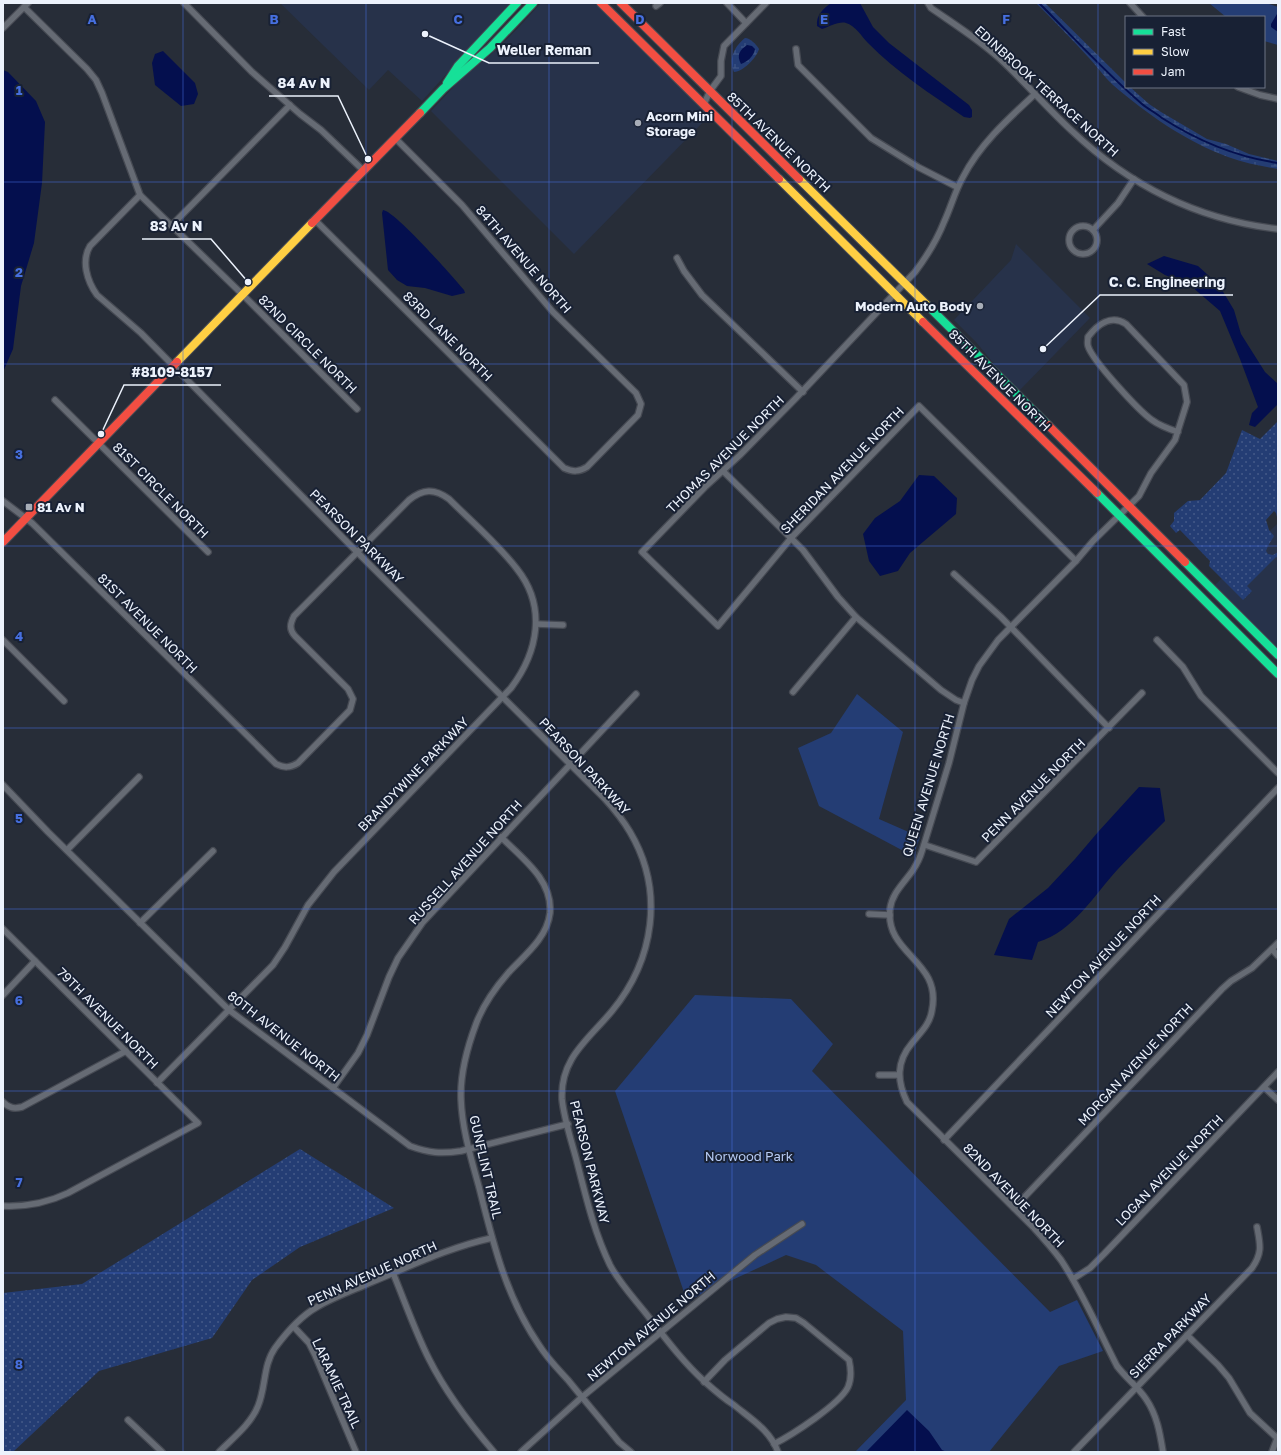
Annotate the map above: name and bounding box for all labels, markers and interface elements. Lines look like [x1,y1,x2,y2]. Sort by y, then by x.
text: A [87,11,97,27]
text: B [269,11,279,27]
text: C [453,11,463,27]
text: D [635,11,645,27]
text: E [820,11,828,27]
text: F [1002,11,1010,27]
legend [1125,16,1265,88]
street label: EDINBROOK TERRACE NORTH [972,22,1122,160]
text: Fast [1161,24,1186,39]
callout: Weller Reman [489,37,599,63]
text: Weller Reman [497,41,591,58]
text: Slow [1161,44,1189,59]
text: Jam [1161,64,1185,79]
callout: 84 Av N [269,70,338,96]
text: 84 Av N [278,74,330,91]
text: 1 [16,82,23,98]
street label: 85TH AVENUE NORTH [724,88,834,196]
place label: Acorn Mini Storage [646,108,713,139]
marker: Acorn Mini Storage [633,118,643,128]
street label: 84TH AVENUE NORTH [473,202,575,316]
callout: 83 Av N [142,213,211,239]
text: 83 Av N [150,217,202,234]
text: 2 [15,264,23,280]
callout: C. C. Engineering [1100,269,1233,295]
text: C. C. Engineering [1109,273,1225,290]
street label: 83RD LANE NORTH [400,288,496,384]
street label: 82ND CIRCLE NORTH [255,291,361,397]
place label: Modern Auto Body [855,298,972,314]
marker: Modern Auto Body [975,301,985,311]
street label: 85TH AVENUE NORTH [946,326,1054,434]
callout: #8109-8157 [124,359,221,385]
text: #8109-8157 [131,363,213,380]
street label: THOMAS AVENUE NORTH [663,392,787,516]
street label: SHERIDAN AVENUE NORTH [777,403,907,537]
street label: 81ST CIRCLE NORTH [110,439,212,541]
text: 3 [15,446,23,462]
street label: PEARSON PARKWAY [307,486,408,587]
place label: 81 Av N [37,499,85,515]
marker: 81 Av N [24,502,34,512]
street label: 81ST AVENUE NORTH [95,570,201,676]
text: 4 [15,628,23,644]
street label: QUEEN AVENUE NORTH [899,711,957,859]
street label: BRANDYWINE PARKWAY [354,713,472,834]
street label: PEARSON PARKWAY [536,714,634,818]
street label: PENN AVENUE NORTH [978,735,1088,845]
street label: RUSSELL AVENUE NORTH [405,797,525,927]
text: 5 [15,810,23,826]
street label: NEWTON AVENUE NORTH [1042,891,1164,1021]
street label: 79TH AVENUE NORTH [54,964,162,1072]
street label: 80TH AVENUE NORTH [225,987,343,1085]
text: 6 [15,992,23,1008]
street label: MORGAN AVENUE NORTH [1074,1000,1196,1128]
street label: PEARSON PARKWAY [567,1099,613,1226]
street label: LOGAN AVENUE NORTH [1112,1111,1226,1229]
street label: GUNFLINT TRAIL [466,1114,506,1221]
street label: 82ND AVENUE NORTH [960,1140,1068,1250]
park label: Norwood Park [705,1148,794,1164]
text: 7 [15,1174,23,1190]
street label: PENN AVENUE NORTH [305,1237,439,1309]
street label: NEWTON AVENUE NORTH [584,1268,718,1384]
street label: SIERRA PARKWAY [1126,1290,1215,1382]
street label: LARAMIE TRAIL [309,1335,365,1431]
text: 8 [15,1356,23,1372]

